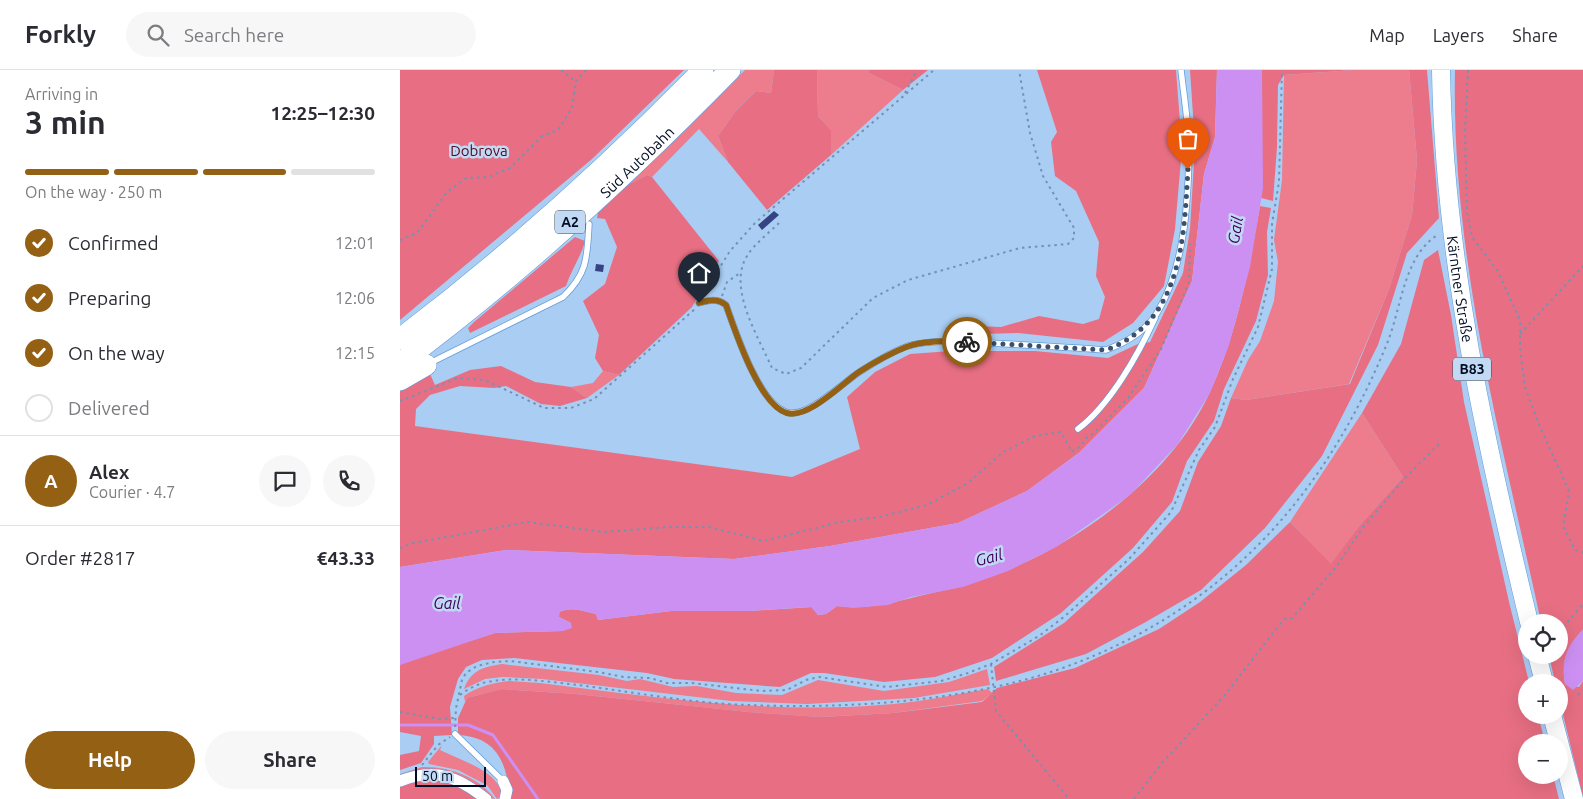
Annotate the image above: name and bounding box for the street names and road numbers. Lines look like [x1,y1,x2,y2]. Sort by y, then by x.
street label: Süd Autobahn [596,123,677,201]
road number: A2 [555,210,585,233]
street label: Kärntner Straße [1444,235,1477,344]
road number: B83 [1453,358,1491,380]

